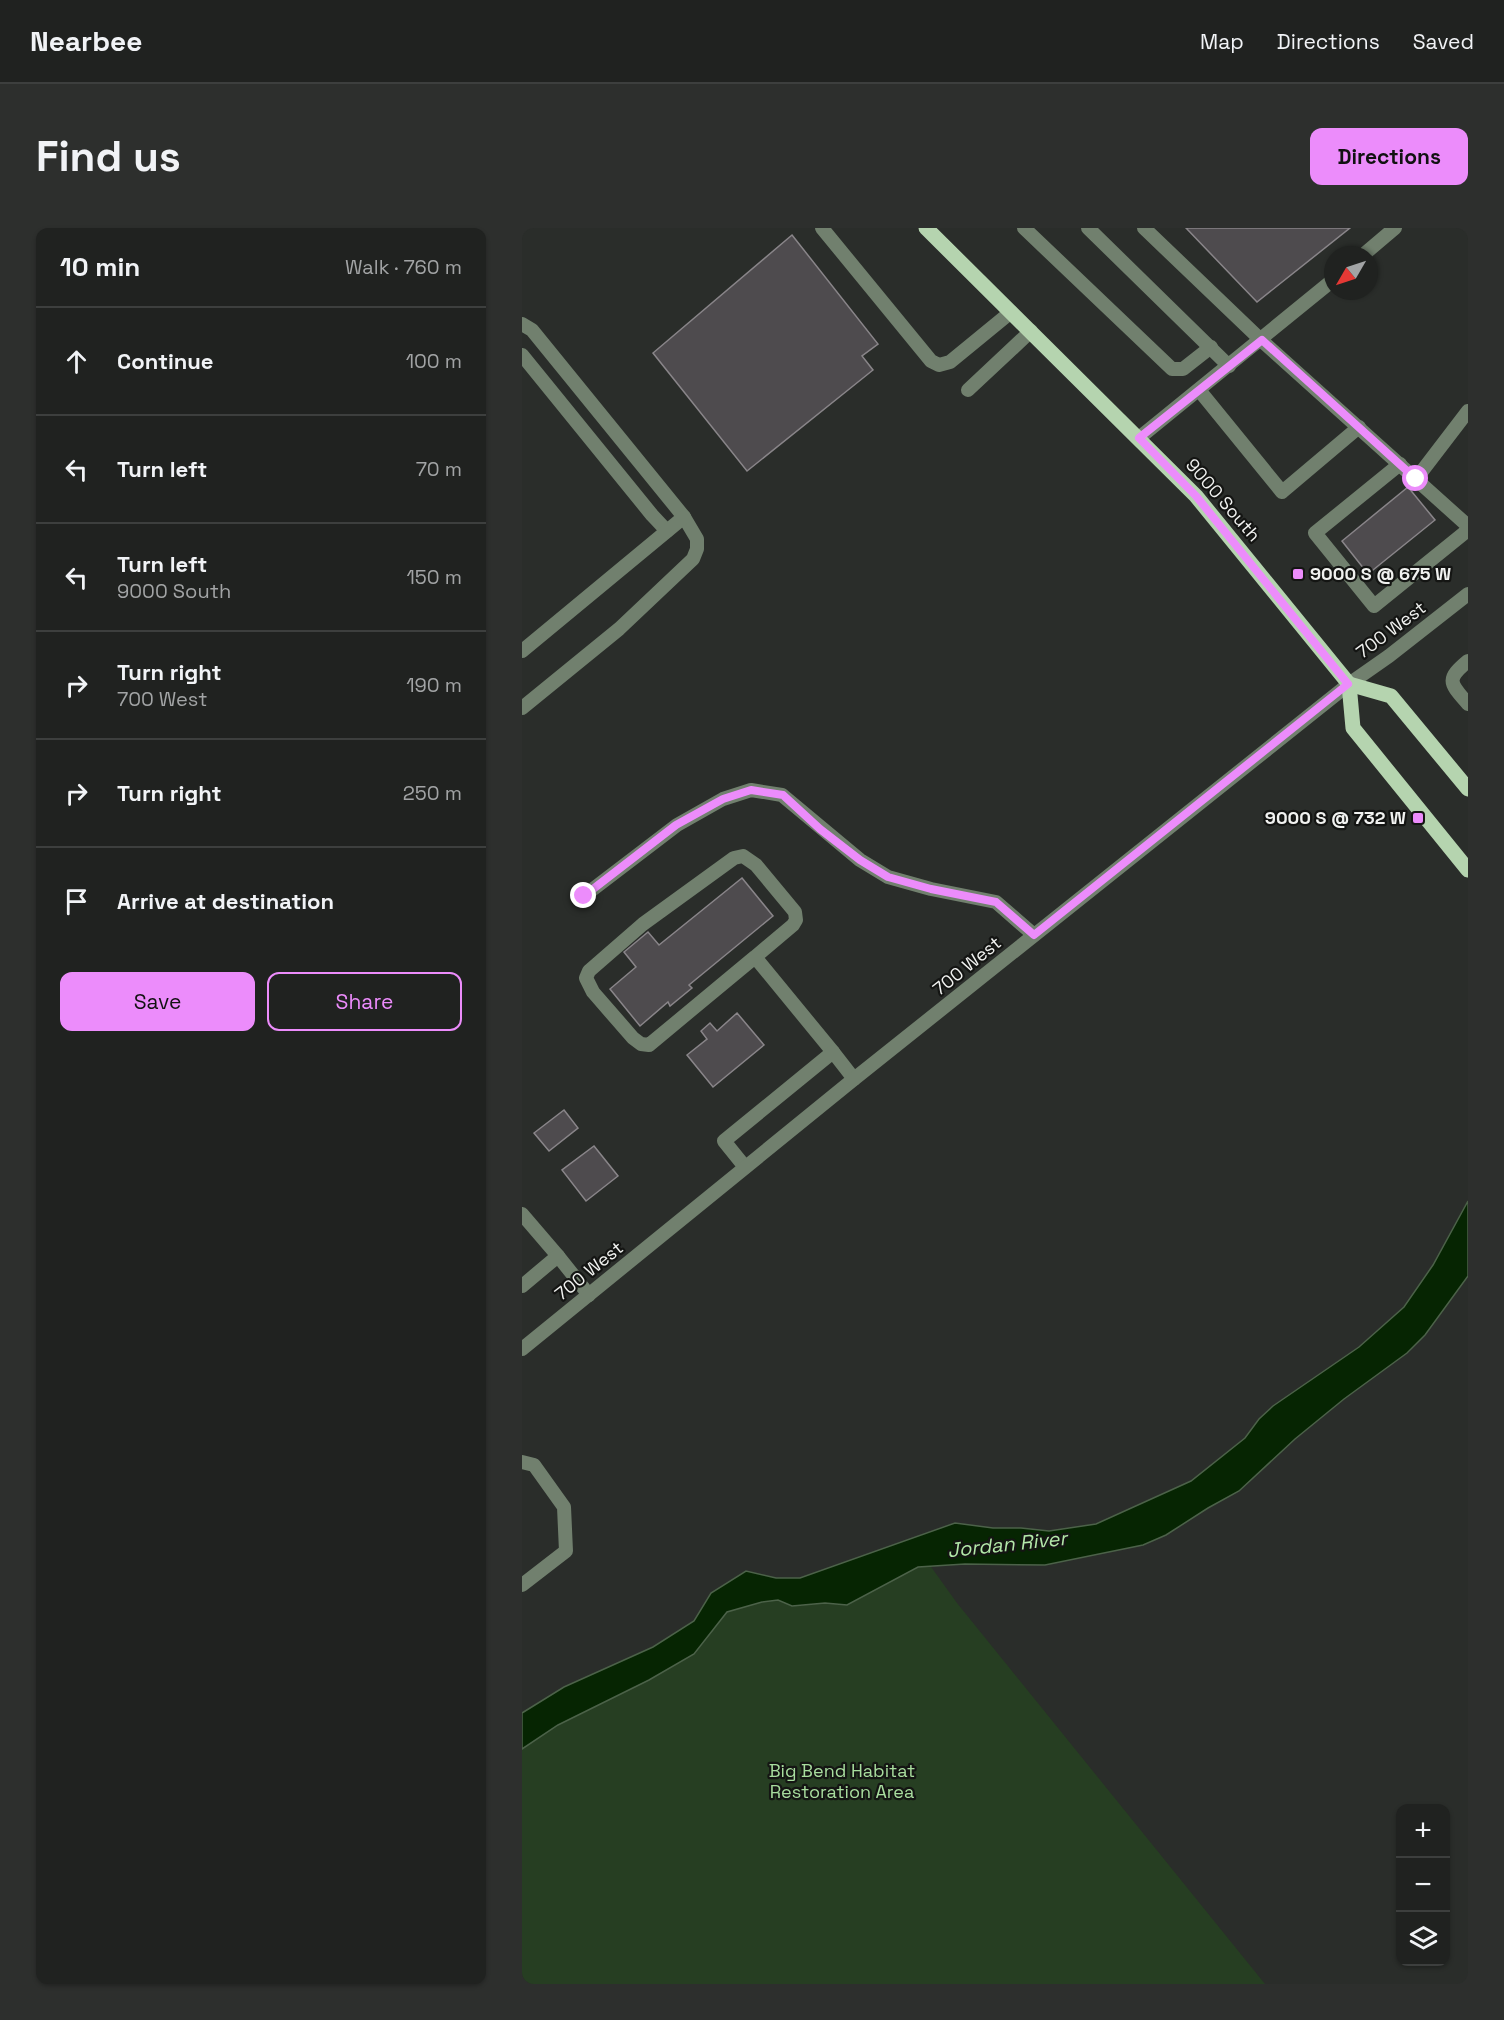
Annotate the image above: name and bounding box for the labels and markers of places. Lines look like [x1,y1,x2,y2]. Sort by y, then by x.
place label: 9000 S @ 675 W [1310,562,1451,585]
marker: 9000 S @ 675 W [1291,567,1305,581]
place label: 9000 S @ 732 W [1265,806,1406,829]
marker: 9000 S @ 732 W [1411,811,1425,825]

